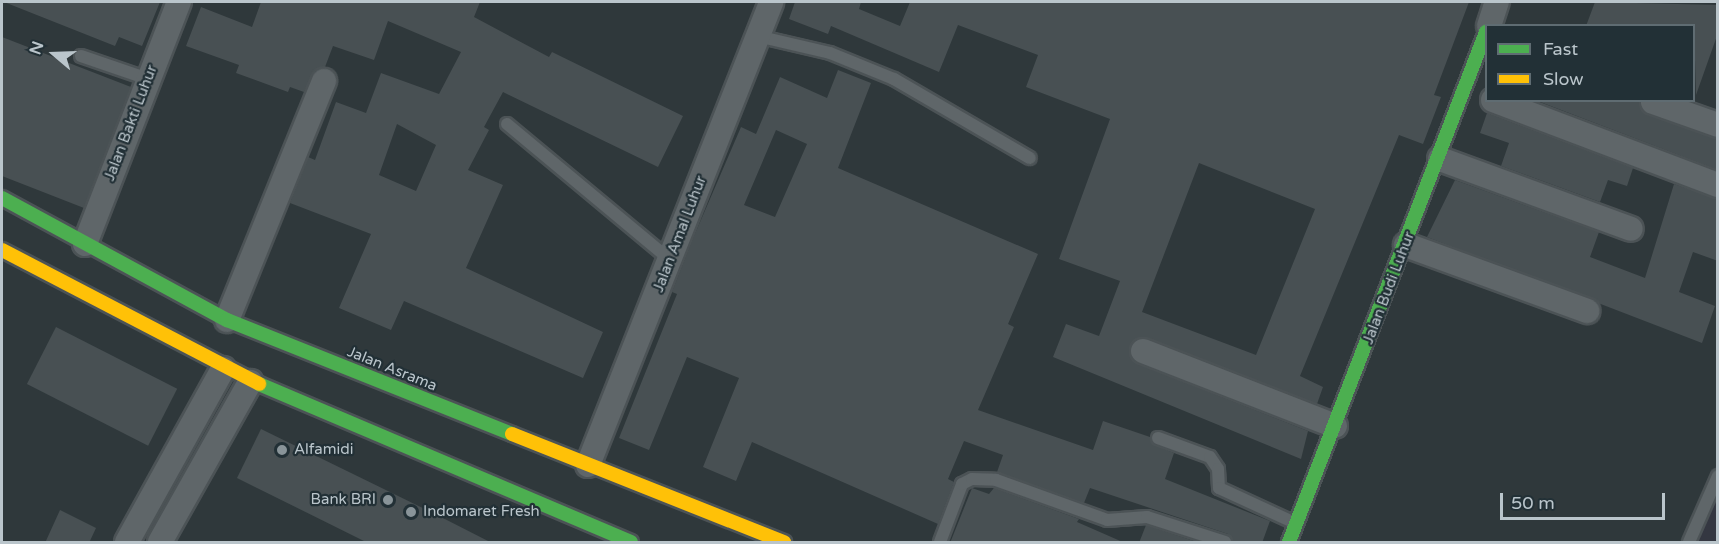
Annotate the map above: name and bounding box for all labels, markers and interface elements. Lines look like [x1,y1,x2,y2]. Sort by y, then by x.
north arrow [24,24,84,84]
legend [1485,24,1695,102]
text: Fast [1543,38,1578,60]
text: N [25,39,49,57]
street label: Jalan Bakti Luhur [101,62,161,184]
text: Slow [1543,68,1584,90]
street label: Jalan Amal Luhur [650,173,710,295]
street label: Jalan Budi Luhur [1359,229,1419,347]
street label: Jalan Asrama [344,343,440,395]
place label: Alfamidi [294,441,353,459]
marker: Alfamidi [275,443,289,457]
scale bar [1503,481,1668,519]
place label: Bank BRI [311,491,376,509]
text: 50 m [1511,492,1555,514]
marker: Bank BRI [381,493,395,507]
place label: Indomaret Fresh [423,503,540,521]
marker: Indomaret Fresh [404,505,418,519]

